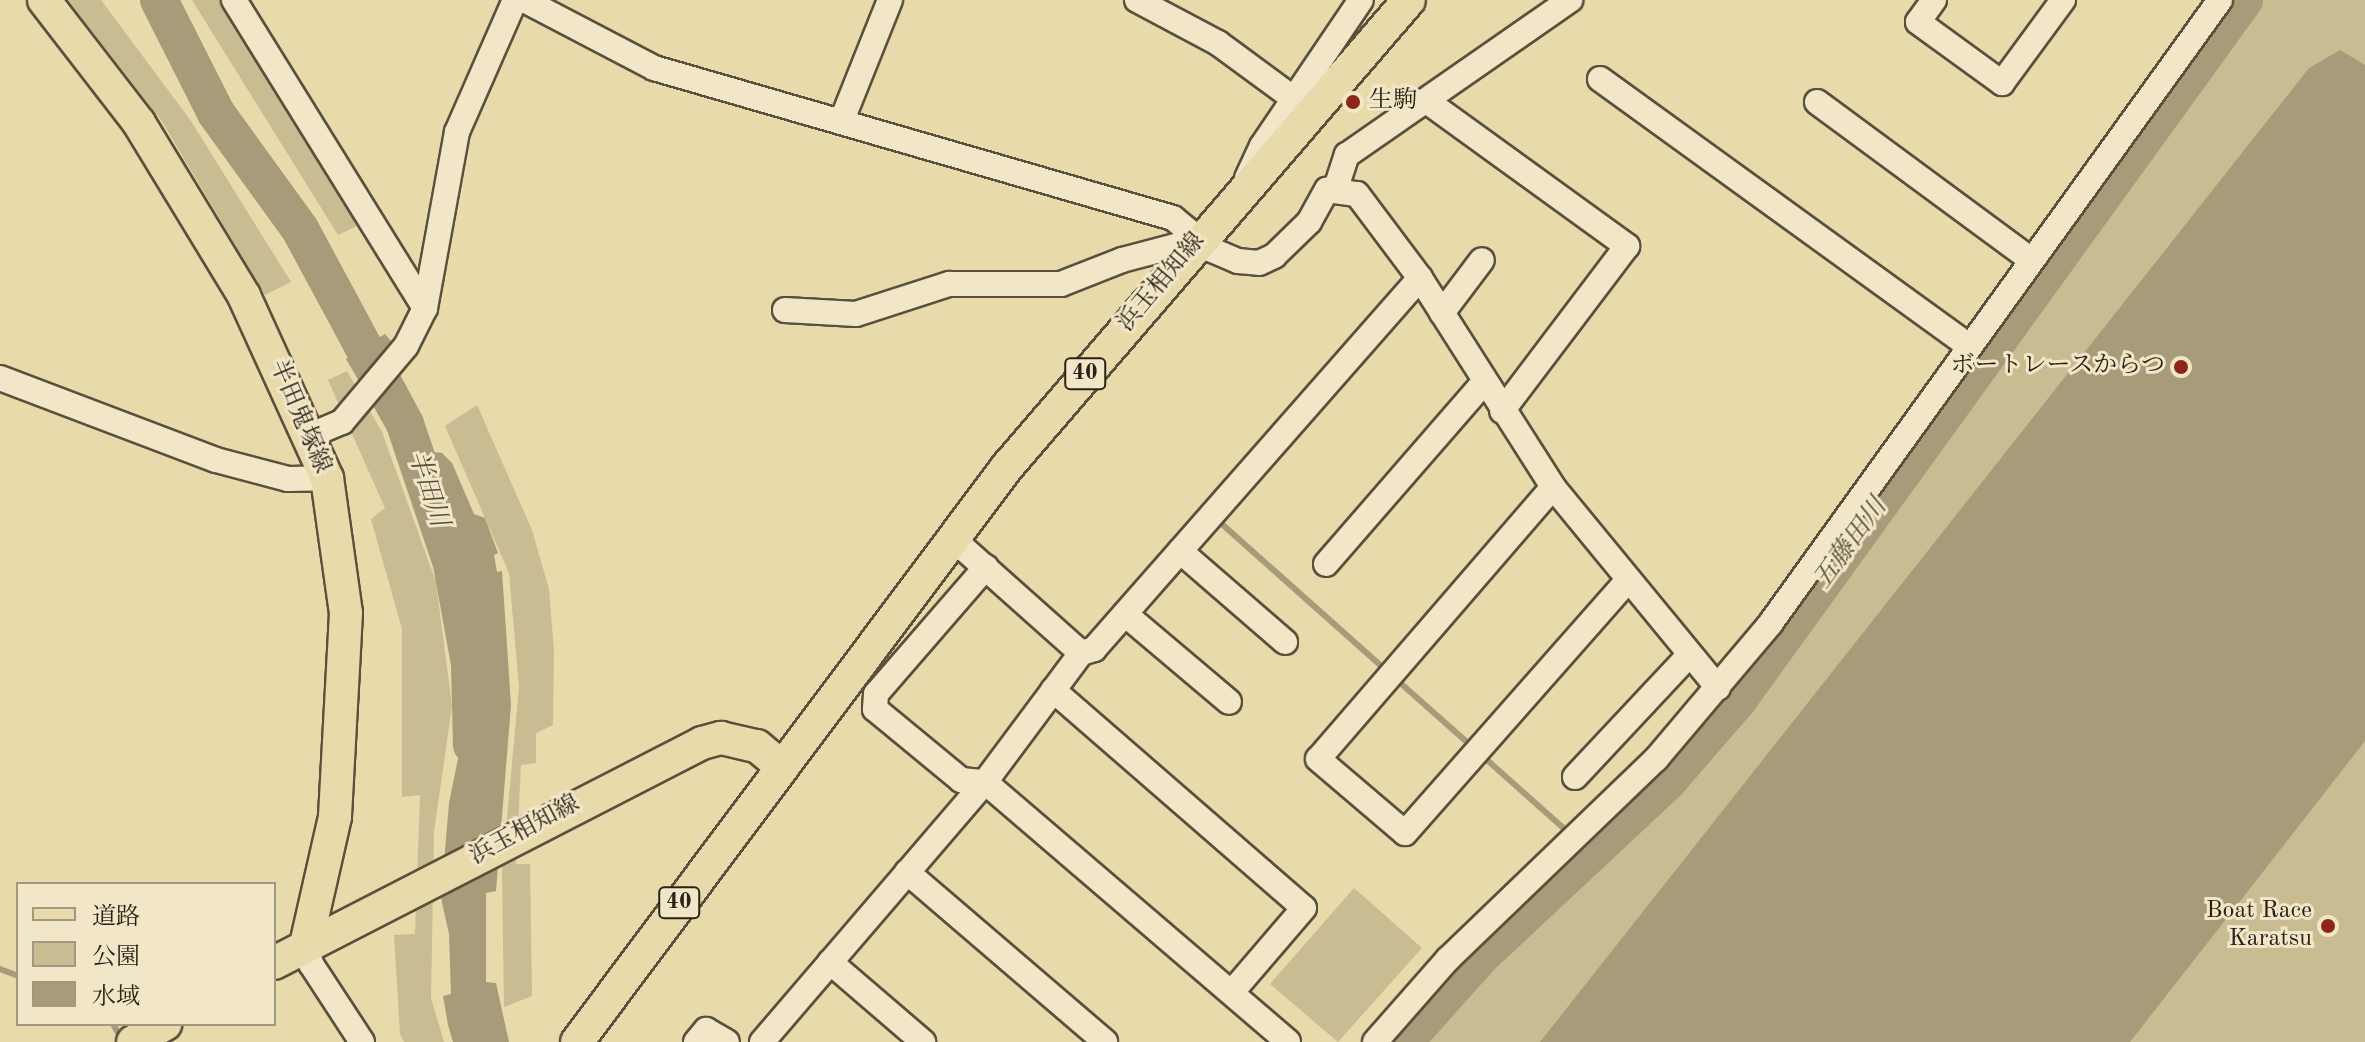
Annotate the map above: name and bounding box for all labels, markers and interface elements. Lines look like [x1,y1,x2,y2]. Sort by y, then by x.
place label: 生駒 [1369,88,1417,116]
marker: 生駒 [1344,93,1362,111]
street label: 浜玉相知線 [1112,228,1212,338]
place label: ボートレースからつ [1949,353,2165,381]
street label: 半田鬼塚線 [262,356,336,478]
road number: 40 [1063,356,1107,392]
marker: ボートレースからつ [2172,358,2190,376]
water label: 半田川 [400,447,454,531]
water label: 五藤田川 [1808,493,1894,595]
street label: 浜玉相知線 [465,790,585,872]
legend [16,882,276,1026]
road number: 40 [657,885,701,921]
place label: Boat Race Karatsu [2206,898,2312,954]
text: 道路 [92,906,140,930]
marker: Boat Race Karatsu [2319,917,2337,935]
text: 公園 [92,946,140,970]
text: 水域 [92,986,140,1010]

